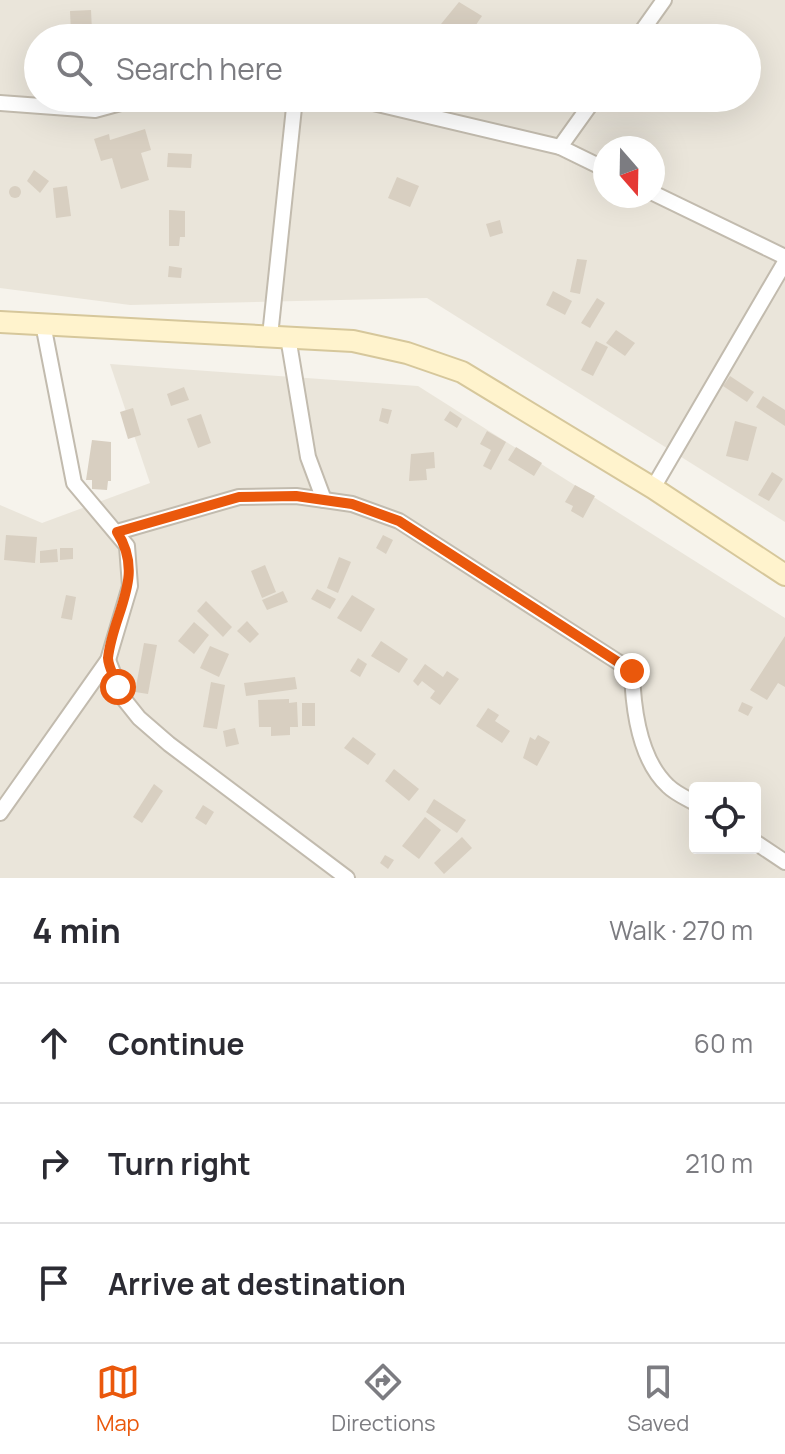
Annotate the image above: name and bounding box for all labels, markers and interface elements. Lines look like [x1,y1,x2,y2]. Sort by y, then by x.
search box [24,24,761,112]
icon: search [52,46,96,90]
text: Search here [116,48,283,89]
north arrow [593,136,665,208]
route end [614,653,650,689]
route start [100,669,136,705]
map controls [689,782,761,854]
button: locate [689,782,761,854]
text: 4 min [32,907,121,953]
text: Walk · 270 m [609,912,753,948]
icon: ahead [32,1021,76,1065]
text: Continue [108,1023,244,1064]
text: 60 m [694,1025,753,1061]
icon: right [32,1141,76,1185]
text: Turn right [108,1143,251,1184]
text: 210 m [685,1145,753,1181]
icon: arrive [32,1261,76,1305]
text: Arrive at destination [108,1263,406,1304]
tab: Map [96,1360,140,1438]
tab: Directions [331,1360,436,1438]
tab: Saved [627,1360,689,1438]

